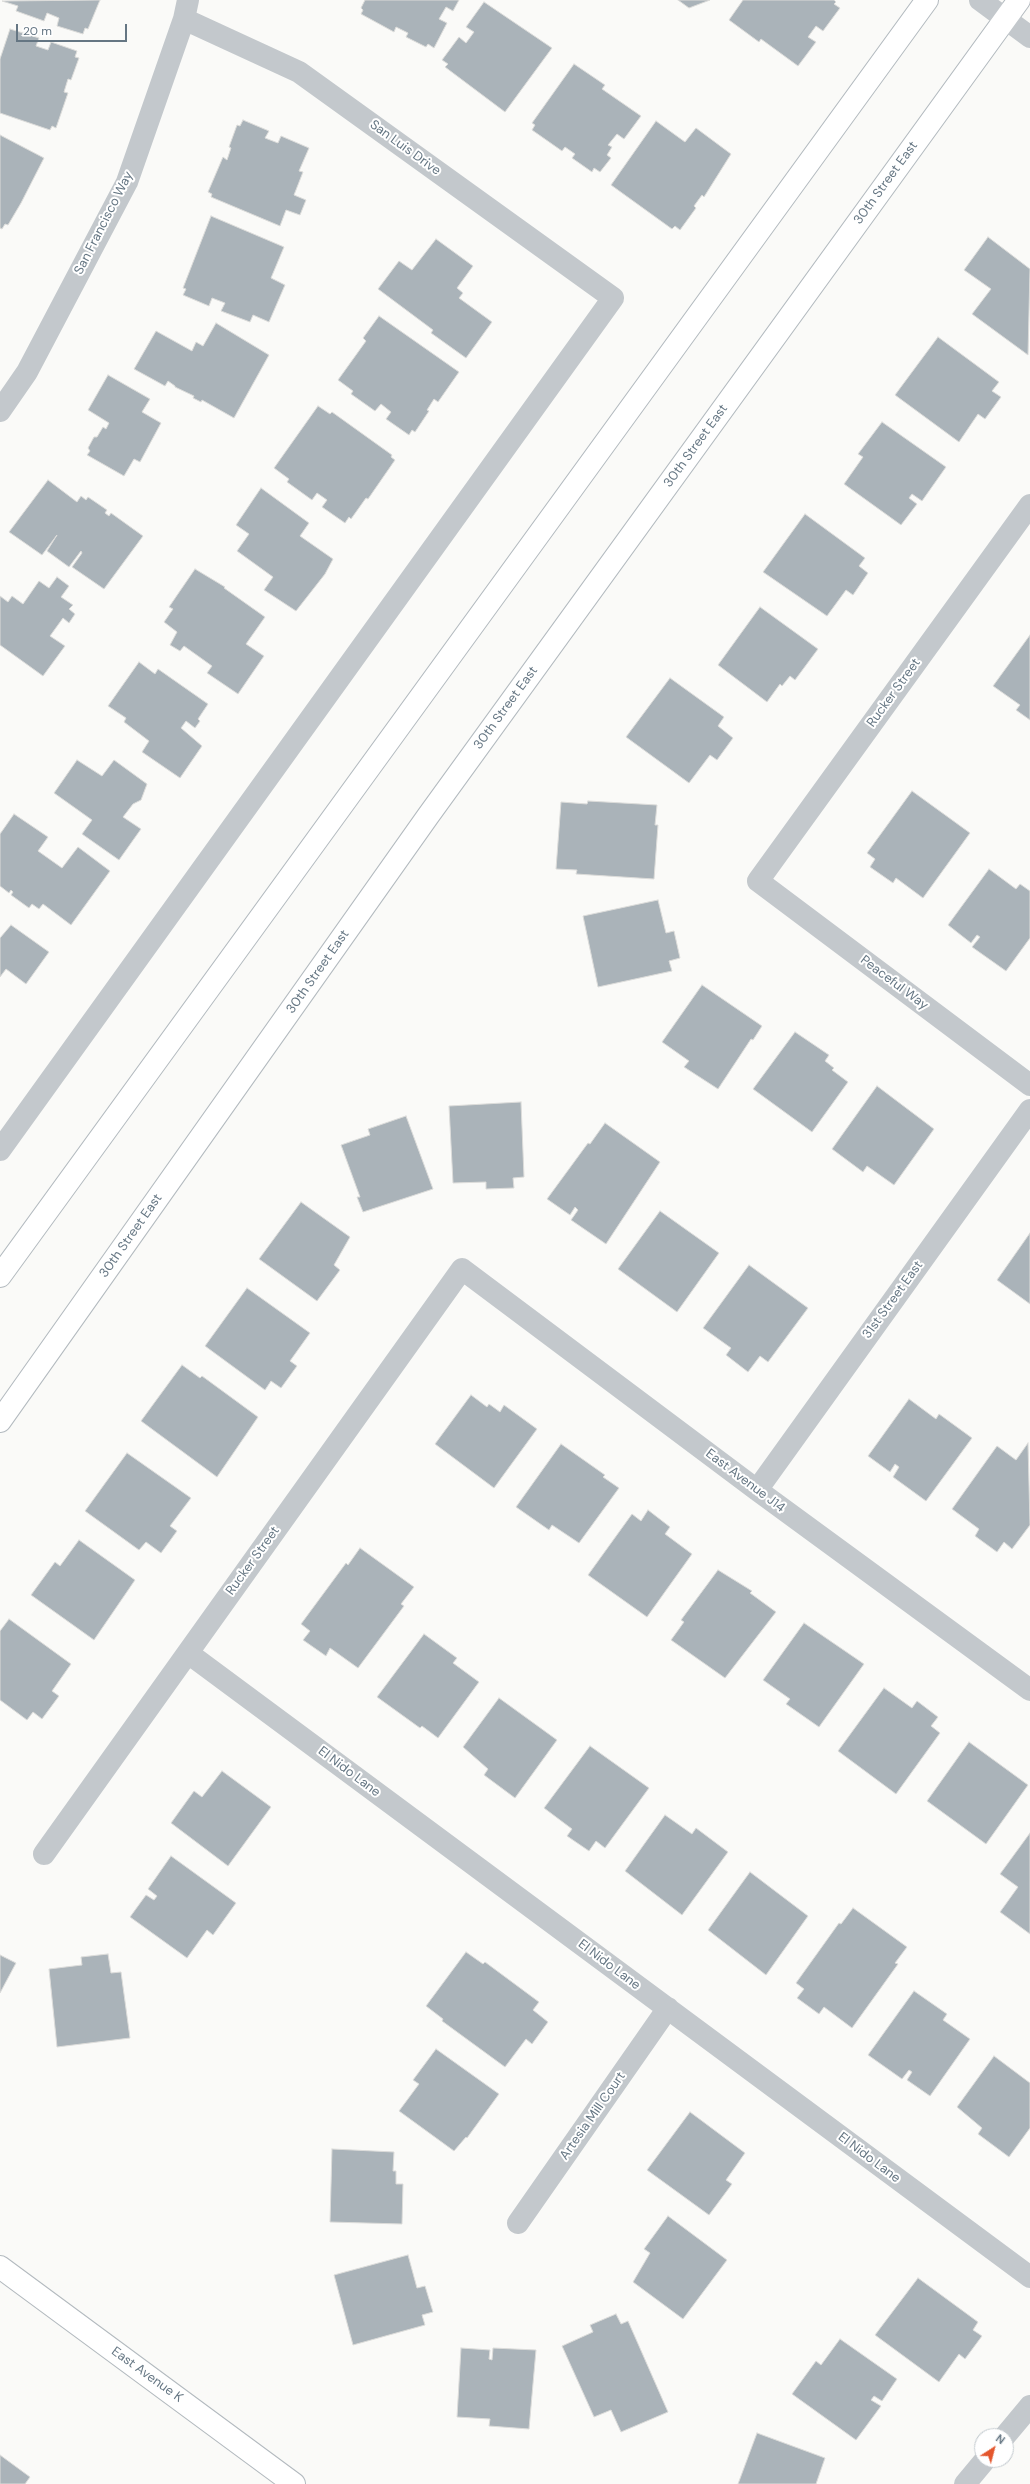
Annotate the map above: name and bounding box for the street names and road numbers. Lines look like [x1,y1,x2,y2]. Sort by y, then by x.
street label: San Luis Drive [367,117,443,179]
street label: 30th Street East [851,139,921,227]
street label: San Francisco Way [71,169,137,277]
street label: 30th Street East [661,402,731,490]
street label: Rucker Street [864,656,924,730]
street label: 30th Street East [471,664,541,752]
street label: 30th Street East [283,927,353,1017]
street label: Peaceful Way [857,952,931,1014]
street label: 30th Street East [96,1191,166,1281]
street label: 31st Street East [860,1258,926,1342]
street label: East Avenue J14 [702,1446,788,1516]
street label: Rucker Street [223,1524,283,1598]
street label: El Nido Lane [315,1744,383,1800]
street label: El Nido Lane [575,1937,643,1993]
street label: Artesia Mill Court [557,2069,629,2163]
street label: El Nido Lane [835,2130,903,2186]
street label: East Avenue K [108,2344,186,2406]

